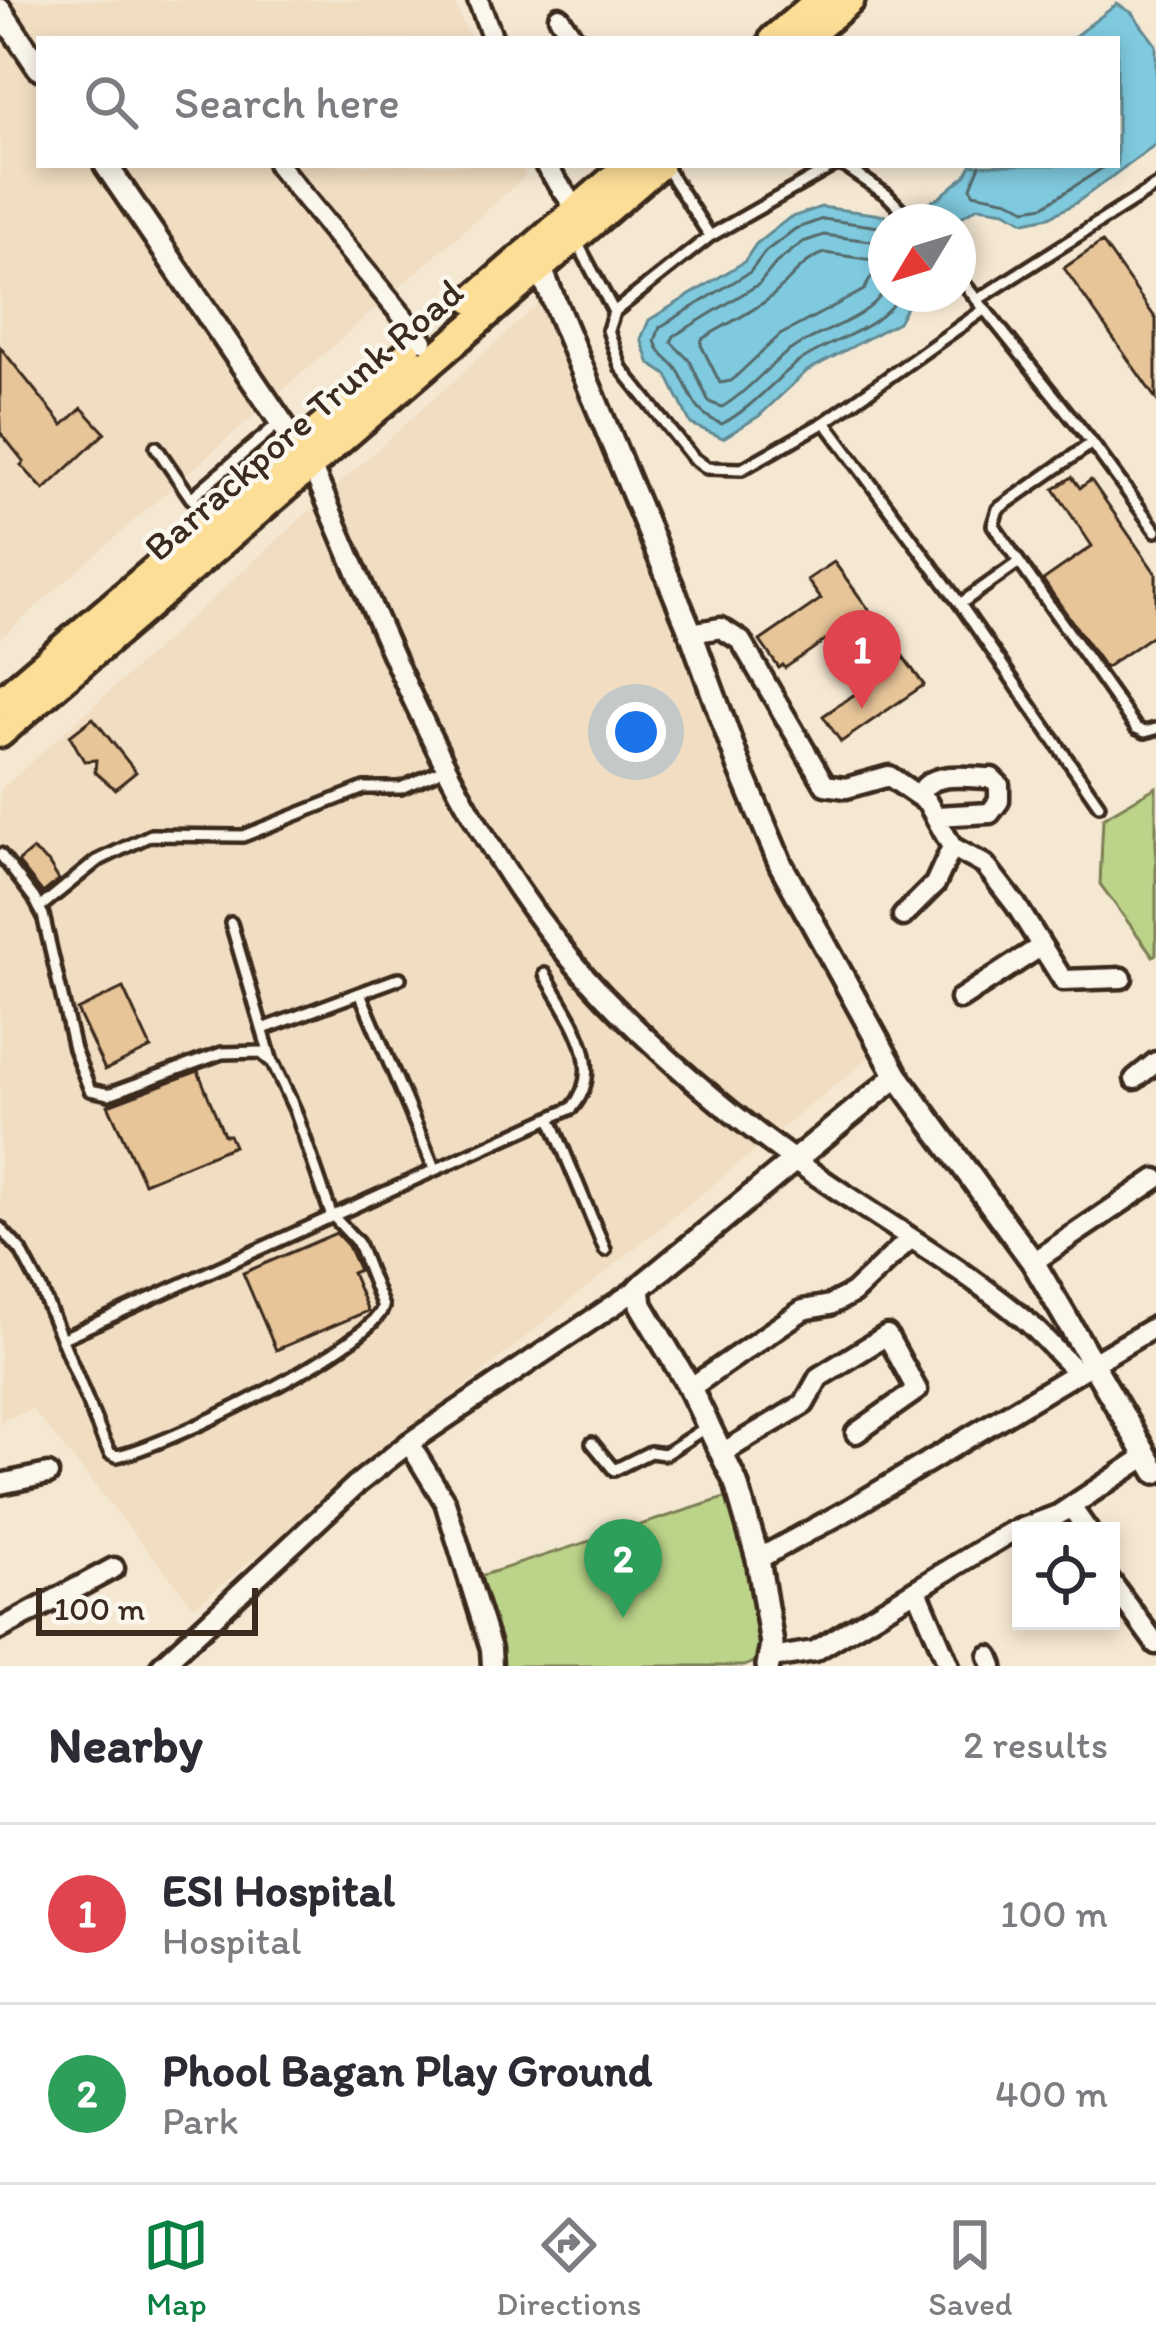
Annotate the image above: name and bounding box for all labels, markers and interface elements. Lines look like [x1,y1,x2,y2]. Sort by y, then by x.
search box [36,36,1120,168]
icon: search [78,69,144,135]
text: Search here [174,75,400,129]
north arrow [868,204,976,312]
street label: Barrackpore Trunk Road [134,268,473,571]
pin: 1 [823,610,901,709]
your location [606,702,666,762]
pin: 2 [584,1519,662,1618]
map controls [1012,1522,1120,1630]
button: locate [1012,1522,1120,1630]
scale bar [36,1582,258,1635]
text: 100 m [54,1589,145,1628]
text: Nearby [48,1714,203,1775]
text: 2 results [963,1721,1108,1768]
text: ESI Hospital [162,1863,395,1917]
text: 1 [78,1890,96,1937]
text: 100 m [1000,1890,1108,1937]
text: Hospital [162,1917,301,1964]
text: Phool Bagan Play Ground [162,2043,652,2097]
text: 2 [77,2070,97,2117]
text: 400 m [995,2070,1108,2117]
text: Park [162,2097,239,2144]
tab: Map [143,2212,209,2323]
tab: Directions [496,2212,641,2323]
tab: Saved [928,2212,1013,2323]

